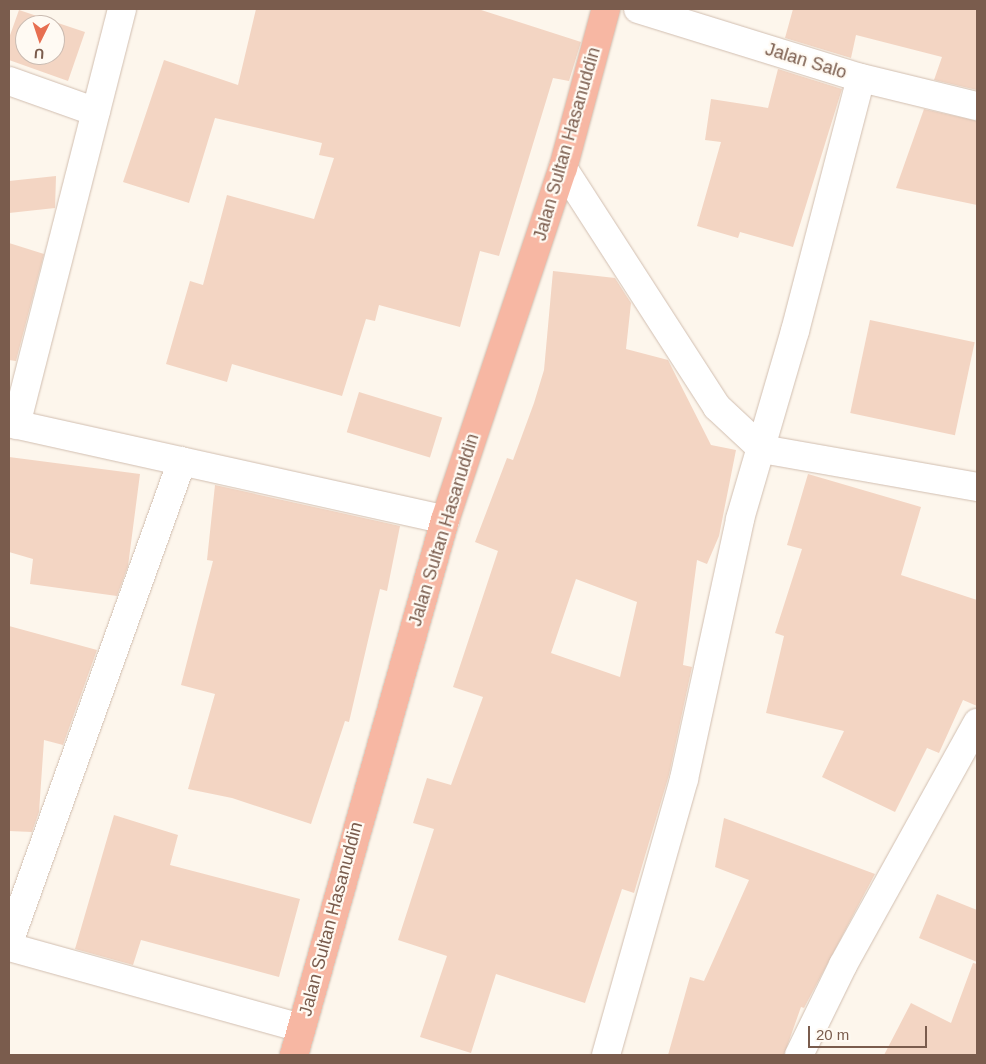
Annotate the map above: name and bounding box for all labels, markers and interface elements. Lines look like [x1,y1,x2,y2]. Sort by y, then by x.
north arrow [15,15,65,65]
street label: Jalan Salo [763,38,849,84]
street label: Jalan Sultan Hasanuddin [529,45,605,243]
text: U [33,46,45,62]
street label: Jalan Sultan Hasanuddin [404,431,484,629]
street label: Jalan Sultan Hasanuddin [295,820,367,1018]
scale bar [811,1016,930,1048]
text: 20 m [816,1026,849,1043]

